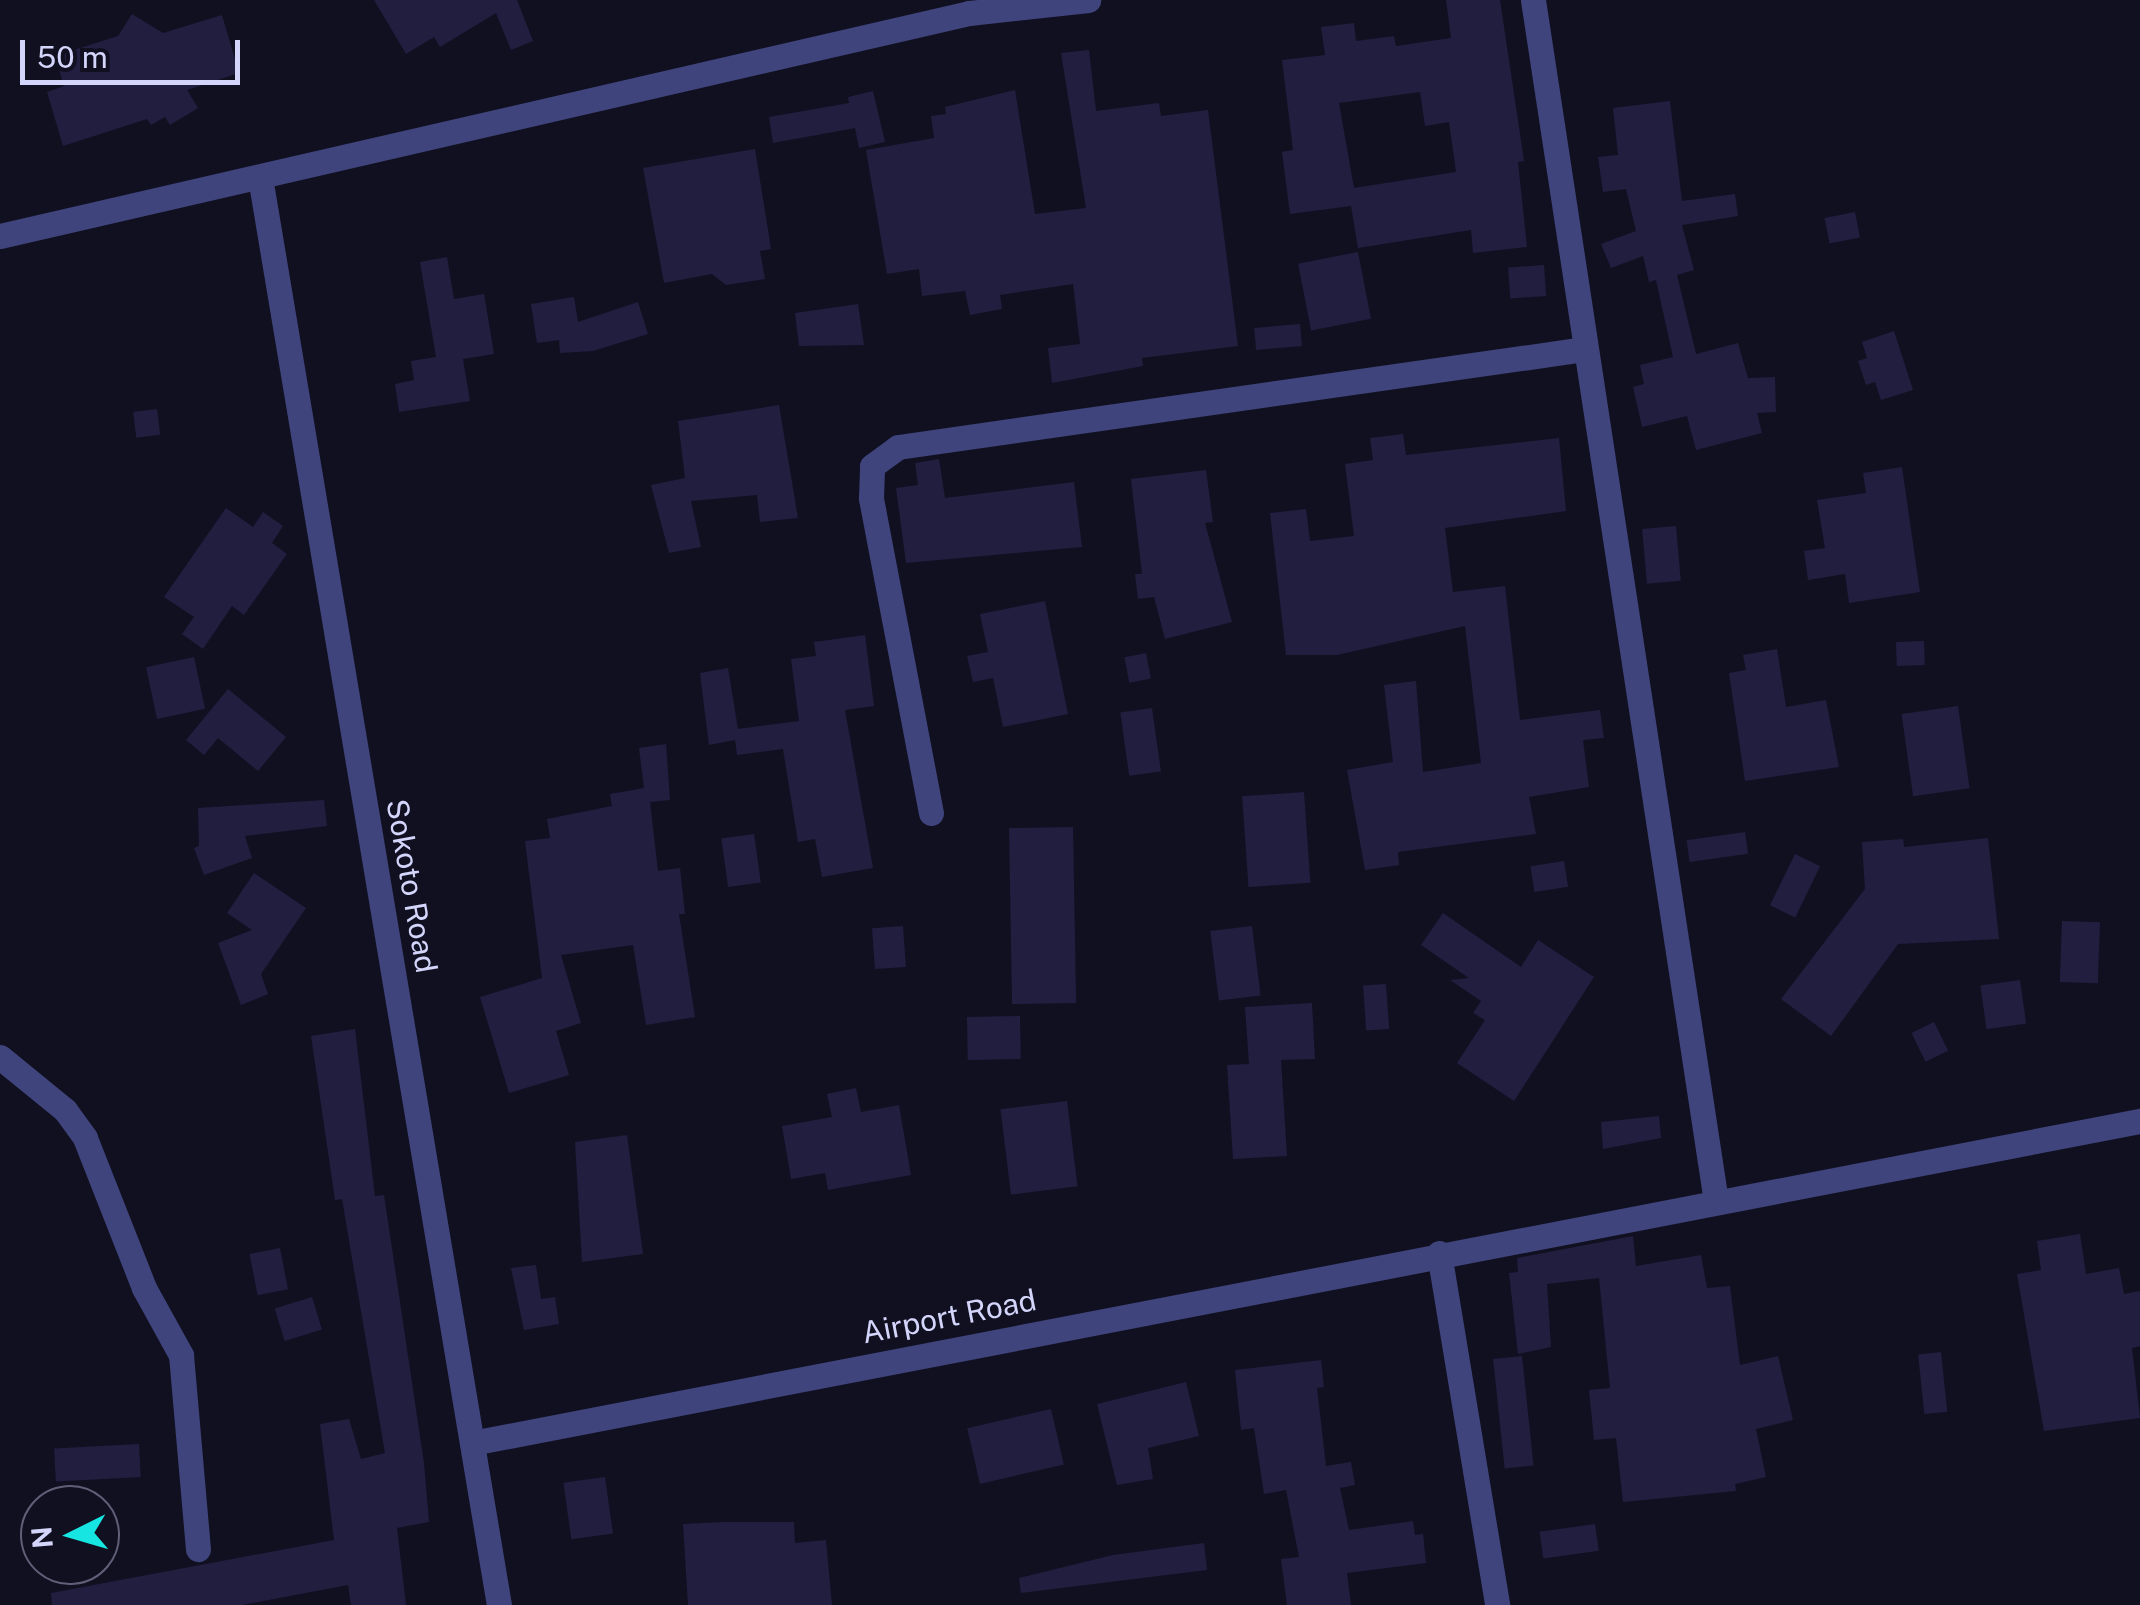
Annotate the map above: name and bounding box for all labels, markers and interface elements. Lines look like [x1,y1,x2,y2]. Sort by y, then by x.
scale bar [25,20,245,82]
text: 50 m [37,39,108,75]
street label: Sokoto Road [379,796,445,976]
street label: Airport Road [859,1281,1039,1351]
north arrow [20,1485,120,1585]
text: N [24,1525,59,1550]

